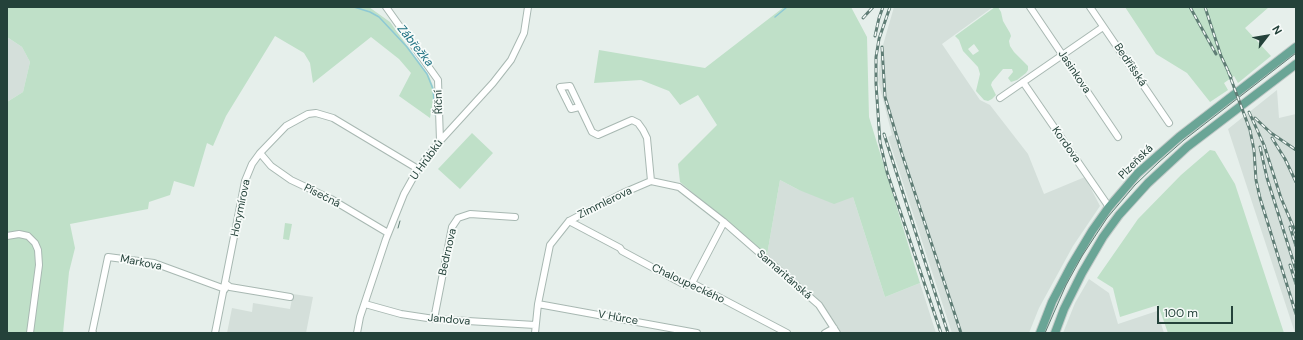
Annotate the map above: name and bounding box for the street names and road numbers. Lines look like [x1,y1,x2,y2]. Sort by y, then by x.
street label: Bedřišská [1111,41,1149,89]
street label: Jasinkova [1055,48,1093,96]
street label: Říční [432,90,446,114]
street label: Kordova [1049,124,1083,166]
street label: U Hrůbků [408,137,446,183]
street label: Plzeňská [1116,142,1156,182]
street label: Horymírova [229,178,253,238]
street label: Písečná [302,181,342,211]
street label: Zimmlerova [576,184,634,222]
street label: Bedrnova [436,227,460,277]
street label: Samaritánská [754,248,814,302]
street label: Markova [119,252,163,274]
street label: Chaloupeckého [649,261,727,307]
street label: V Hůrce [597,308,639,328]
street label: Jandova [427,312,471,328]

